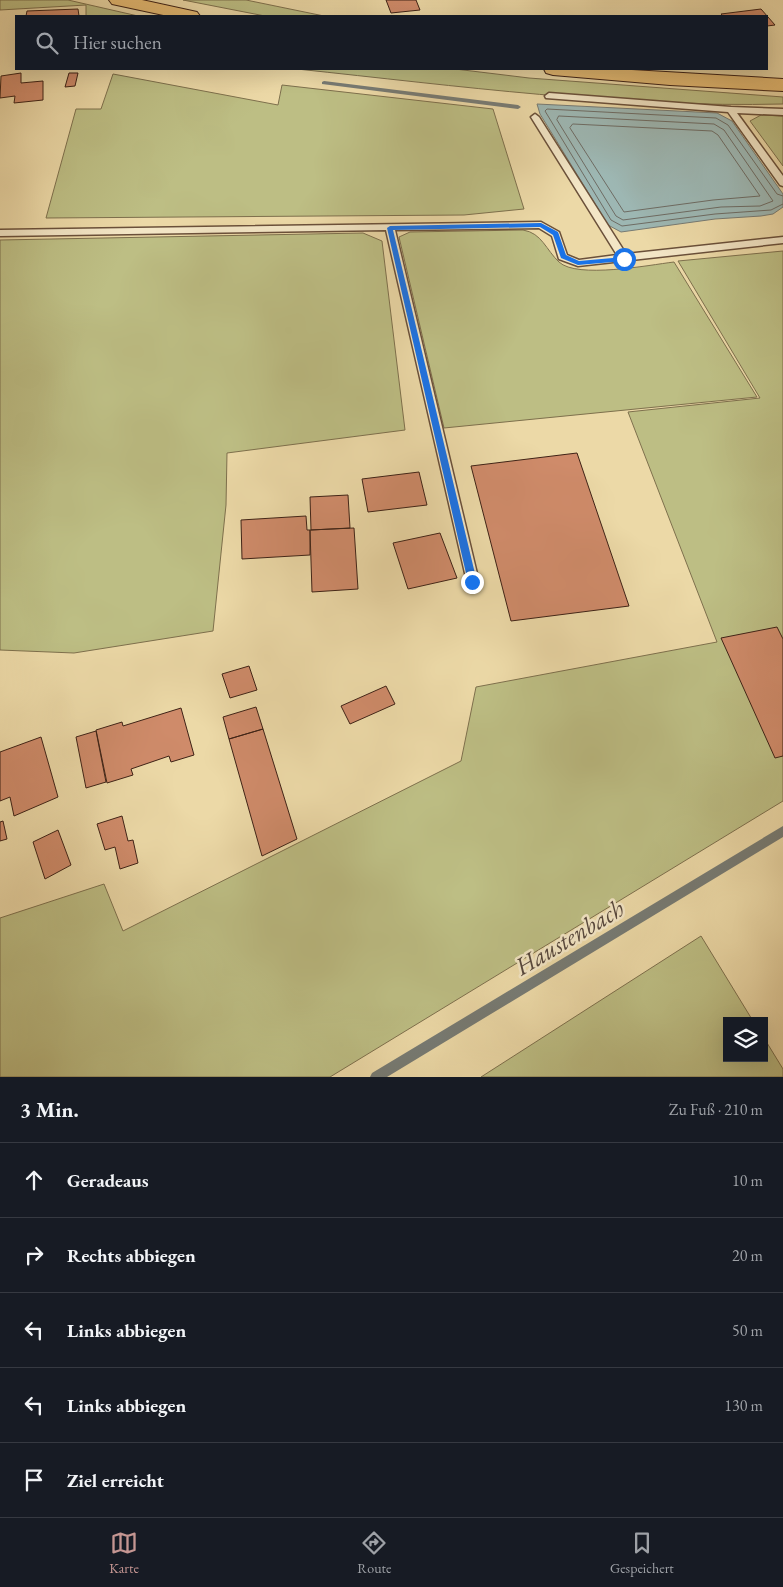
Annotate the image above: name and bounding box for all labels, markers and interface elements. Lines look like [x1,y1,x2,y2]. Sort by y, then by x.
search box [15,15,768,70]
icon: search [33,29,61,57]
text: Hier suchen [73,30,162,55]
route start [613,248,636,271]
route end [461,571,484,594]
water label: Haustenbach [508,892,629,983]
map controls [723,1017,768,1062]
button: layers [723,1017,768,1062]
text: 3 Min. [20,1096,79,1123]
text: Zu Fuß · 210 m [669,1099,763,1120]
icon: ahead [20,1166,48,1194]
text: Geradeaus [67,1168,149,1193]
text: 10 m [732,1170,763,1191]
icon: right [20,1241,48,1269]
text: Rechts abbiegen [67,1243,196,1268]
text: 20 m [732,1245,763,1266]
icon: left [20,1316,48,1344]
text: Links abbiegen [67,1318,186,1343]
text: 50 m [732,1320,763,1341]
icon: left [20,1391,48,1419]
text: Links abbiegen [67,1393,186,1418]
text: 130 m [724,1395,763,1416]
icon: arrive [20,1466,48,1494]
text: Ziel erreicht [67,1468,164,1493]
tab: Karte [109,1529,139,1577]
tab: Route [357,1529,391,1577]
tab: Gespeichert [610,1529,674,1577]

